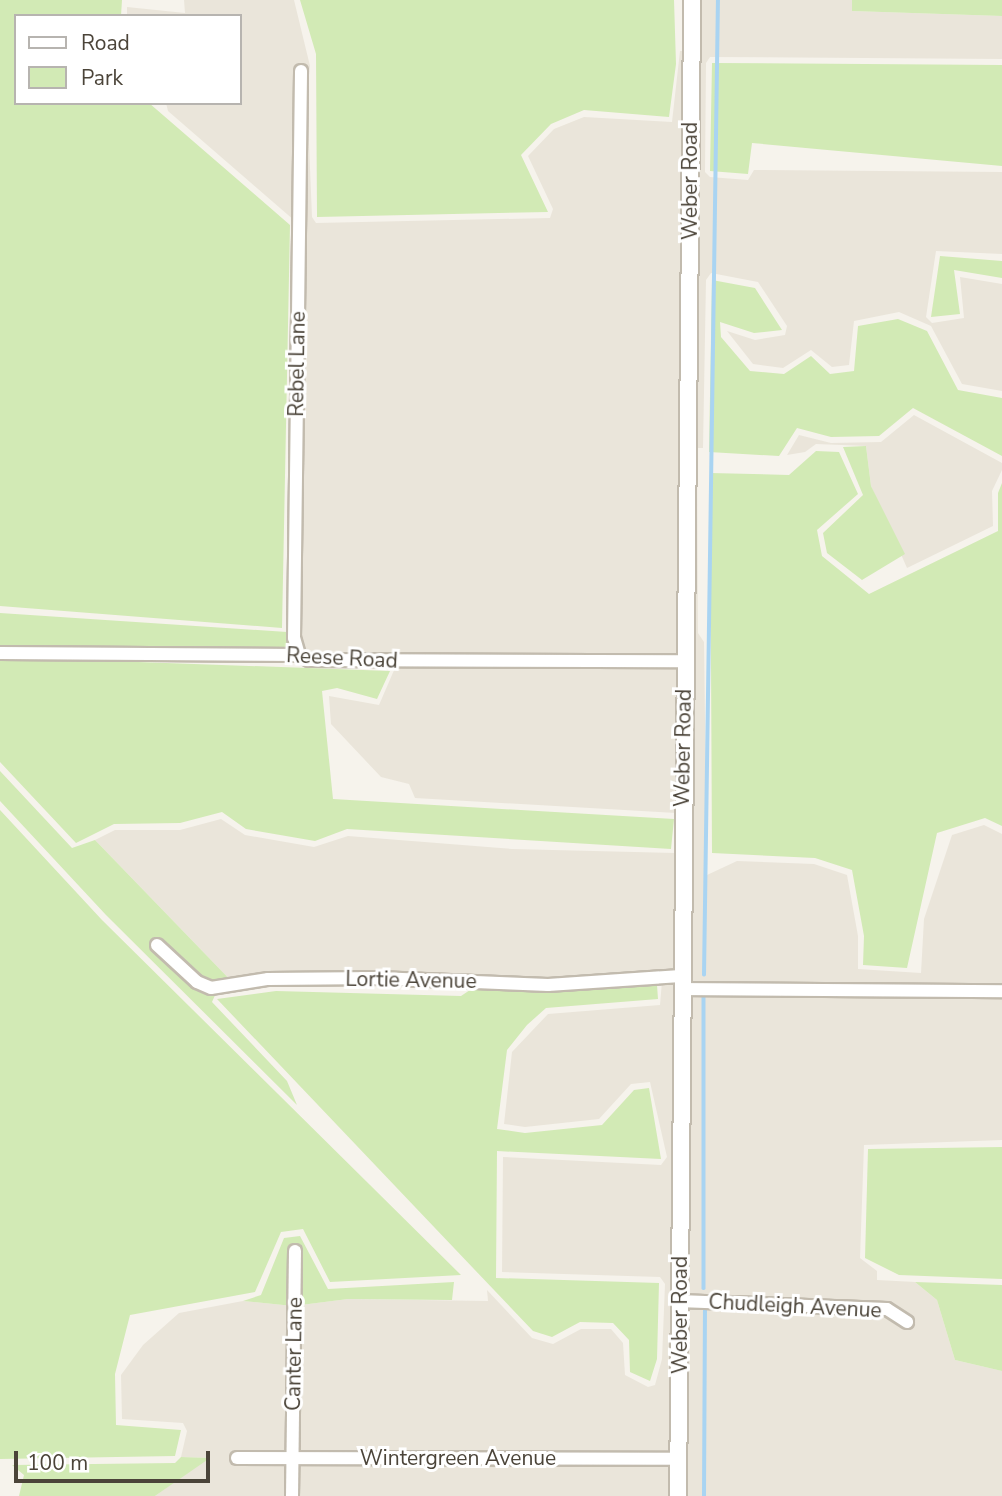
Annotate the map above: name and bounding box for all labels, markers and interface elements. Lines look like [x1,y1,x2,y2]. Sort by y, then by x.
legend [14,14,242,105]
text: Road [81,29,130,57]
text: Park [81,64,123,92]
street label: Weber Road [677,122,703,240]
street label: Rebel Lane [283,311,311,417]
street label: Reese Road [286,642,398,674]
street label: Weber Road [669,689,697,807]
street label: Lortie Avenue [345,966,477,994]
street label: Weber Road [667,1256,693,1374]
street label: Chudleigh Avenue [708,1289,882,1323]
street label: Canter Lane [280,1297,308,1411]
scale bar [18,1436,214,1480]
street label: Wintergreen Avenue [360,1445,556,1471]
text: 100 m [27,1449,88,1477]

